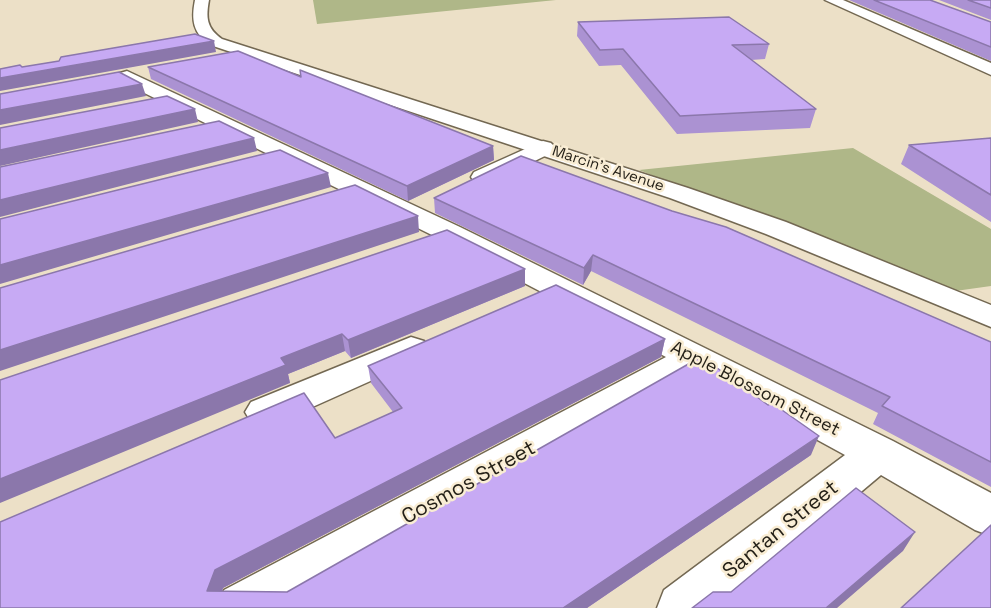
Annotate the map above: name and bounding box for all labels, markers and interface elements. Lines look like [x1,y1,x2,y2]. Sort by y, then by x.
street label: Marcin's Avenue [550,142,666,196]
street label: Apple Blossom Street [667,337,843,441]
street label: Cosmos Street [398,436,540,530]
street label: Santan Street [718,476,844,584]

